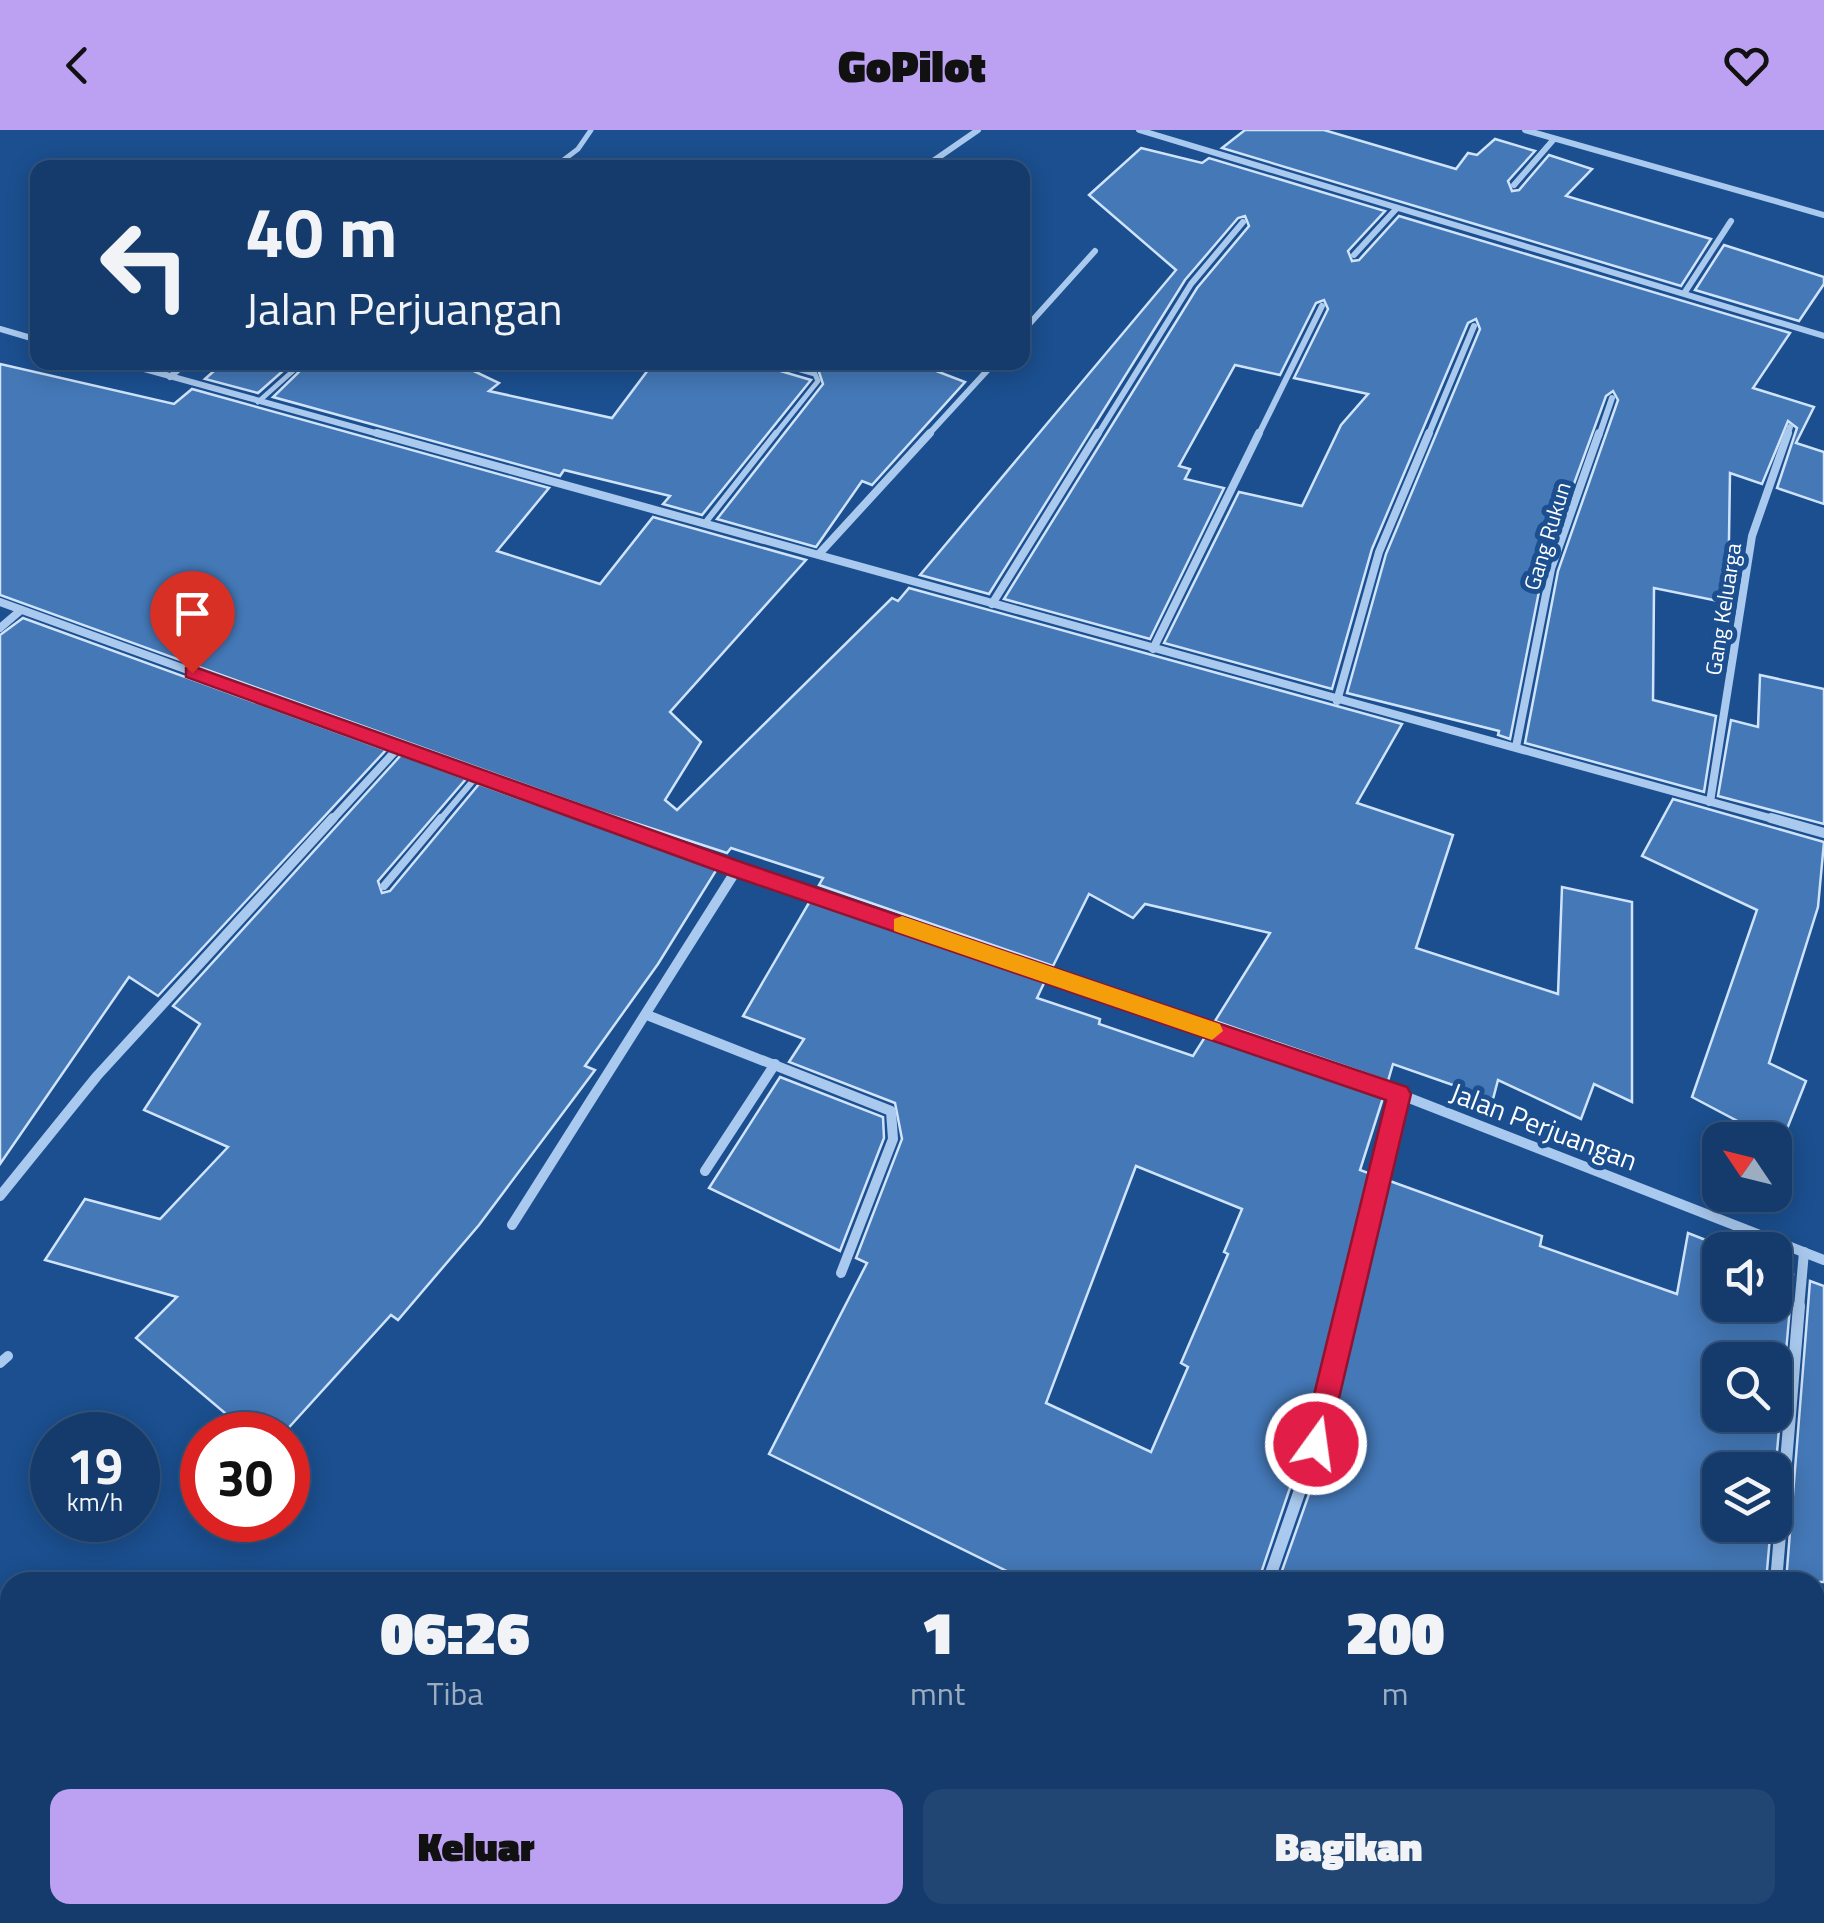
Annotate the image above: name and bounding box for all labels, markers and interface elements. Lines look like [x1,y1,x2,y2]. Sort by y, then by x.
text: GoPilot [838,31,986,99]
icon: back [50,38,105,93]
icon: heart [1719,38,1774,93]
text: 40 m [245,178,398,284]
icon: left [80,200,210,330]
text: Jalan Perjuangan [245,274,563,342]
street label: Gang Rukun [1514,478,1580,594]
street label: Gang Keluarga [1696,540,1750,678]
pin [150,571,235,674]
icon: arrive [165,586,220,641]
street label: Jalan Perjuangan [1444,1071,1644,1181]
north arrow [1702,1122,1792,1212]
map controls [1702,1122,1792,1542]
button: sound [1702,1232,1792,1322]
button: search [1702,1342,1792,1432]
position arrow [1264,1392,1368,1496]
speed limit sign: 30 [180,1412,310,1542]
text: 19 [67,1427,123,1503]
button: layers [1702,1452,1792,1542]
text: km/h [67,1483,123,1521]
text: 06:26 [380,1586,530,1677]
text: 1 [921,1586,954,1677]
text: 200 [1346,1586,1445,1677]
text: Tiba [427,1669,483,1717]
text: mnt [910,1669,965,1717]
text: m [1382,1669,1408,1717]
button: Keluar [50,1789,903,1904]
button: Bagikan [923,1789,1775,1904]

